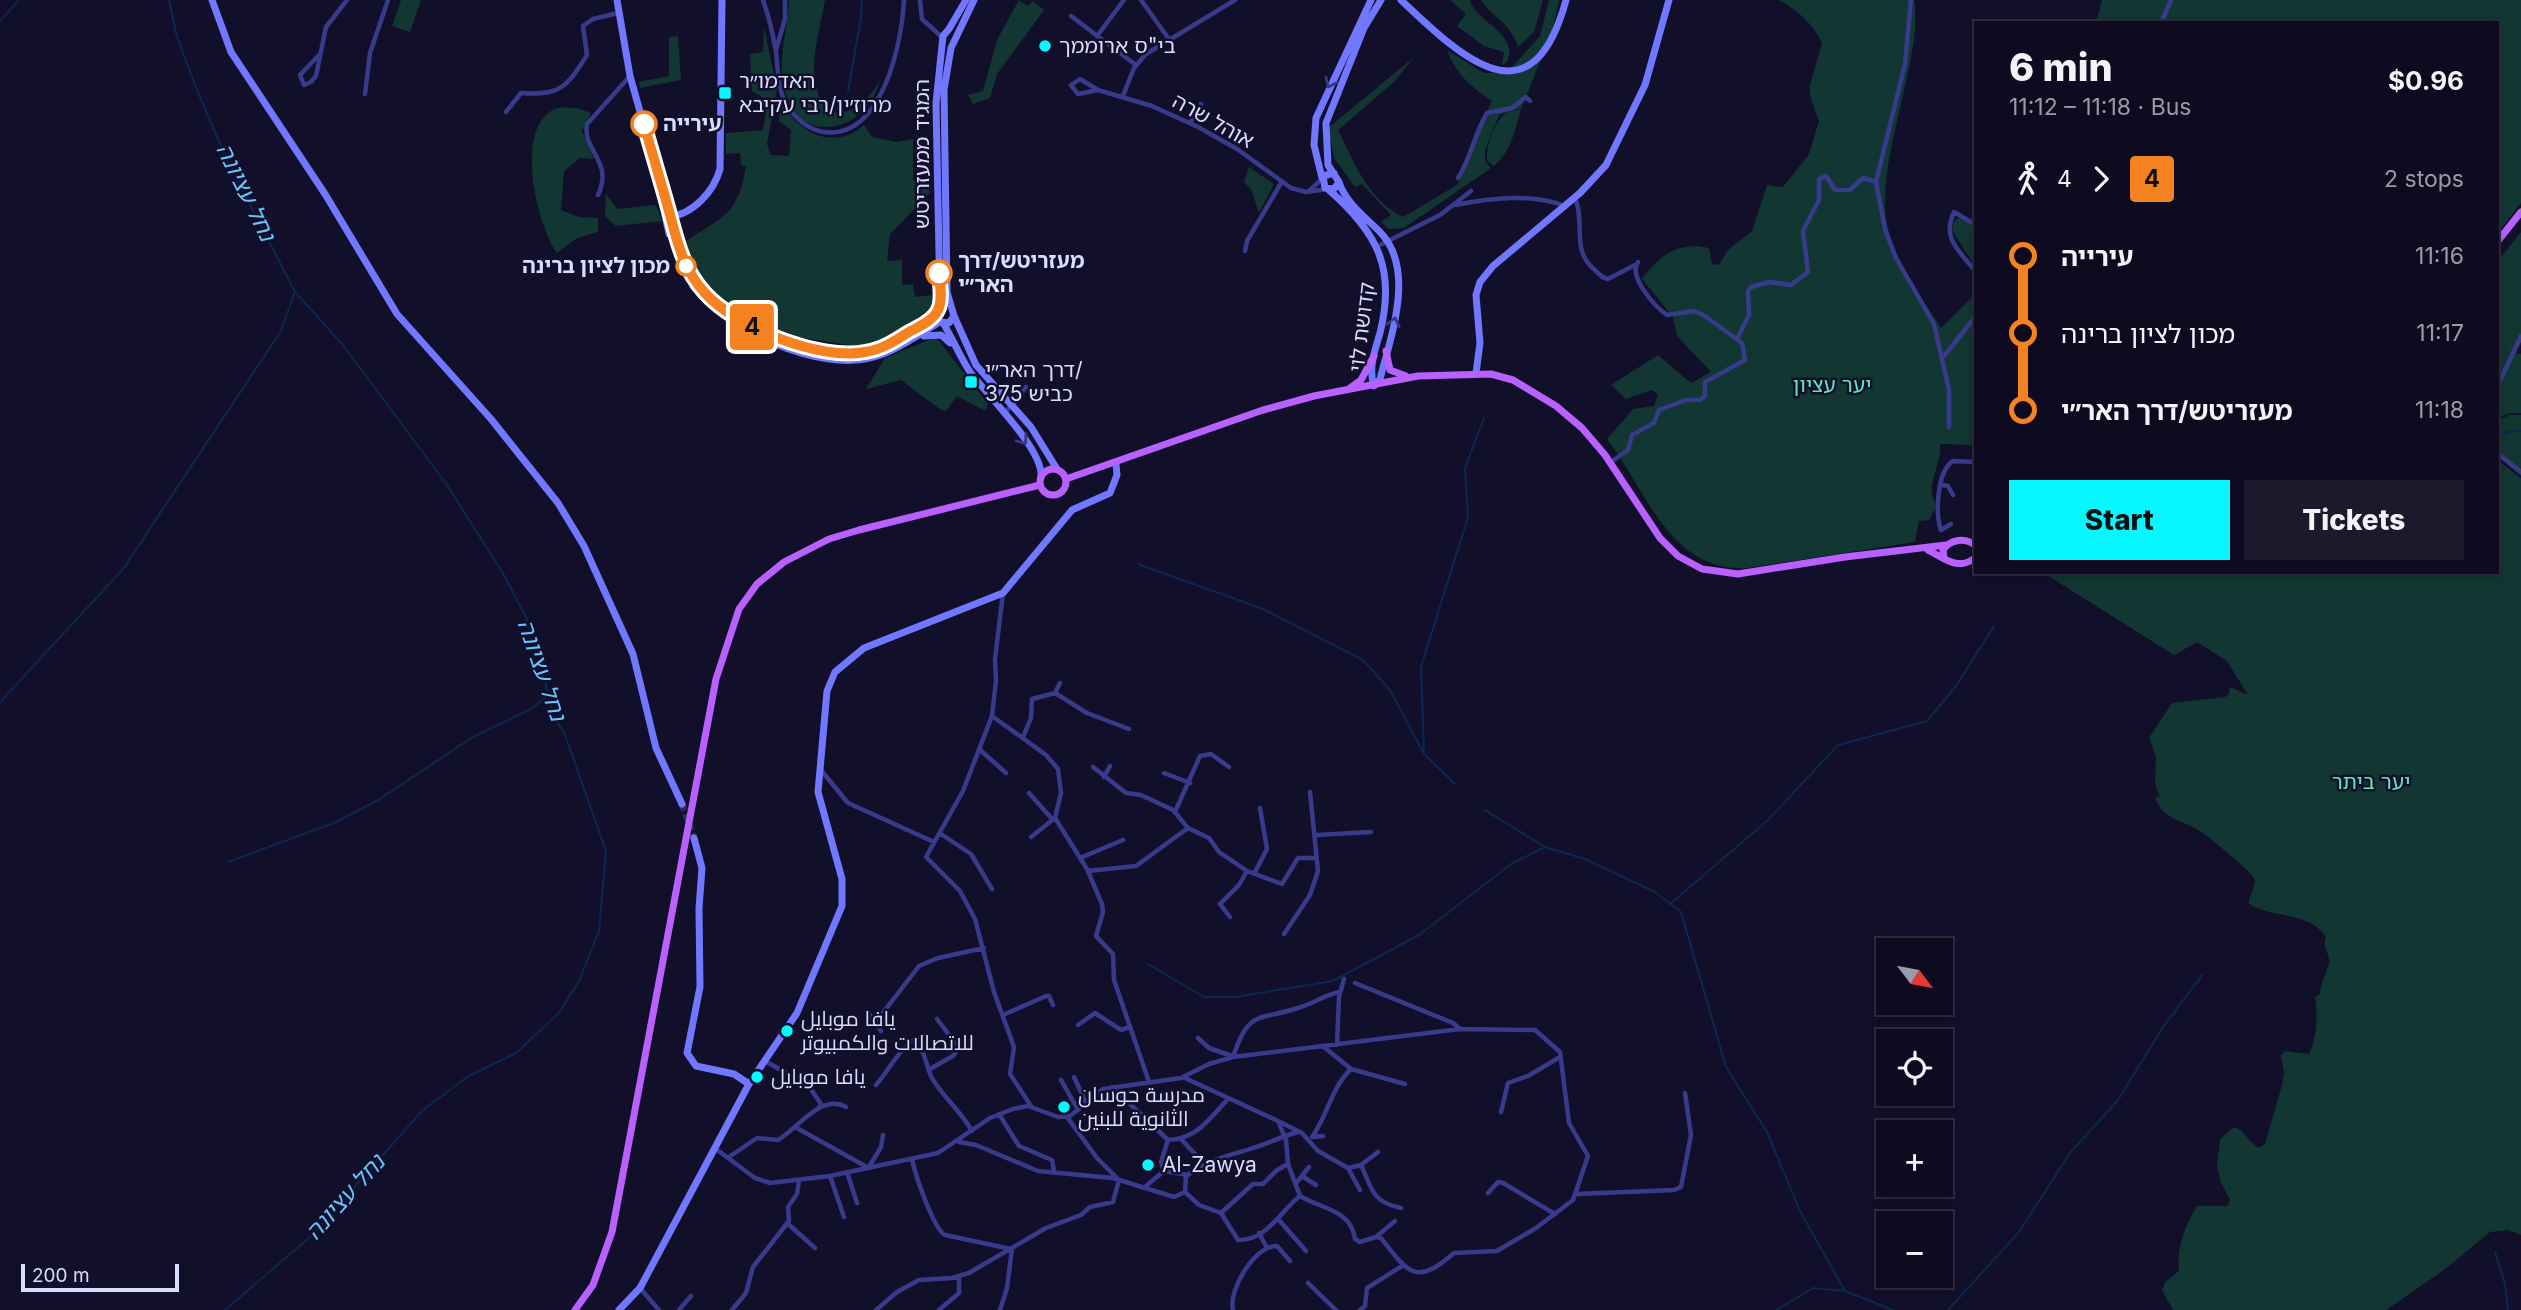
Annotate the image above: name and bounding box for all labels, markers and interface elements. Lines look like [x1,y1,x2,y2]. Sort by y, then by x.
place label: בי"ס ארוממך [1059,33,1176,58]
marker: בי"ס ארוממך [1037,38,1053,54]
text: 6 min [2009,44,2113,90]
text: $0.96 [2388,65,2464,96]
place label: האדמו״ר מרוז׳ין/רבי עקיבא [739,68,892,117]
one-way arrow [1324,76,1338,88]
street label: המגיד ממעזריטש [909,79,934,229]
marker: האדמו״ר מרוז׳ין/רבי עקיבא [717,85,733,101]
street label: אוהל שרה [1168,88,1258,153]
text: 11:12 – 11:18 · Bus [2009,93,2191,121]
marker: עירייה [631,111,657,137]
place label: עירייה [663,111,722,136]
water label: נחל עציונה [210,139,283,247]
icon: walk [2009,160,2047,198]
icon: forward [2082,160,2120,198]
text: 4 [2144,164,2160,193]
text: 4 [2057,165,2072,193]
text: 2 stops [2384,165,2464,193]
text: עירייה [2061,241,2133,272]
text: 11:16 [2415,242,2464,270]
place label: מעזריטש/דרך האר״י [958,248,1085,297]
place label: מכון לציון ברינה [522,253,670,278]
marker: מכון לציון ברינה [676,256,696,276]
marker: מעזריטש/דרך האר״י [926,260,952,286]
street label: קדושת לוי [1344,281,1379,373]
line badge: 4 [729,304,775,350]
text: 4 [744,312,760,341]
one-way arrow [1385,316,1400,328]
text: מכון לציון ברינה [2061,318,2235,349]
text: 11:17 [2416,319,2464,347]
place label: דרך האר״י/ כביש 375 [985,357,1083,406]
park label: יער עציון [1793,372,1871,397]
marker: דרך האר״י/ כביש 375 [963,374,979,390]
text: מעזריטש/דרך האר״י [2061,395,2293,426]
text: 11:18 [2415,396,2464,424]
one-way arrow [1015,432,1028,444]
button: Start [2009,480,2230,560]
button: Tickets [2244,480,2464,560]
water label: נחל עציונה [512,616,573,726]
park label: יער ביתר [2332,769,2410,794]
north arrow [1876,938,1953,1015]
map controls [1876,938,1953,1288]
place label: يافا موبايل للاتصالات والكمبيوتر [800,1006,974,1055]
marker: يافا موبايل للاتصالات والكمبيوتر [779,1023,795,1039]
button: locate [1876,1029,1953,1106]
place label: يافا موبايل [771,1064,866,1090]
marker: يافا موبايل [749,1069,765,1085]
place label: مدرسة حوسان الثانوية للبنين [1078,1082,1205,1132]
marker: مدرسة حوسان الثانوية للبنين [1056,1099,1072,1115]
button: + [1876,1120,1953,1197]
water label: נחל עציונה [299,1147,392,1245]
place label: Al-Zawya [1162,1152,1257,1177]
marker: Al-Zawya [1140,1157,1156,1173]
button: − [1876,1211,1953,1288]
scale bar [21,1261,178,1293]
text: 200 m [32,1264,90,1287]

